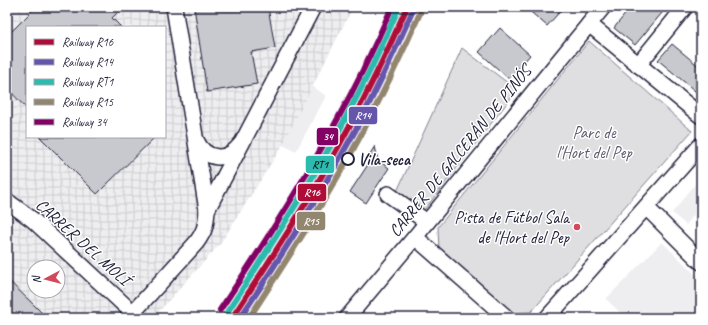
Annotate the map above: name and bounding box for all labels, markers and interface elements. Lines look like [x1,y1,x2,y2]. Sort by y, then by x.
legend [26,26,166,138]
text: Railway R16 [62,34,114,50]
text: Railway R14 [62,54,115,70]
street label: CARRER DE GALCERÁN DE PINÓS [384,58,538,241]
text: Railway RT1 [62,74,114,90]
text: Railway R15 [62,94,114,110]
line badge: R14 [348,106,378,125]
text: R14 [355,108,373,122]
text: Railway 34 [62,114,108,130]
park label: Parc de l'Hort del Pep [556,122,633,163]
line badge: 34 [316,127,339,146]
text: 34 [323,129,335,143]
place label: Vila-seca [358,149,412,170]
marker: Vila-seca [341,152,355,166]
line badge: RT1 [305,155,335,174]
text: RT1 [312,157,329,171]
line badge: R16 [297,183,327,202]
text: R16 [304,185,321,199]
street label: CARRER DEL MOLÍ [31,193,138,293]
place label: Pista de Fútbol Sala de l'Hort del Pep [454,207,571,248]
line badge: R15 [296,211,326,231]
text: R15 [303,214,320,228]
marker: Pista de Fútbol Sala de l'Hort del Pep [572,222,582,232]
north arrow [26,259,66,299]
text: N [28,274,43,284]

